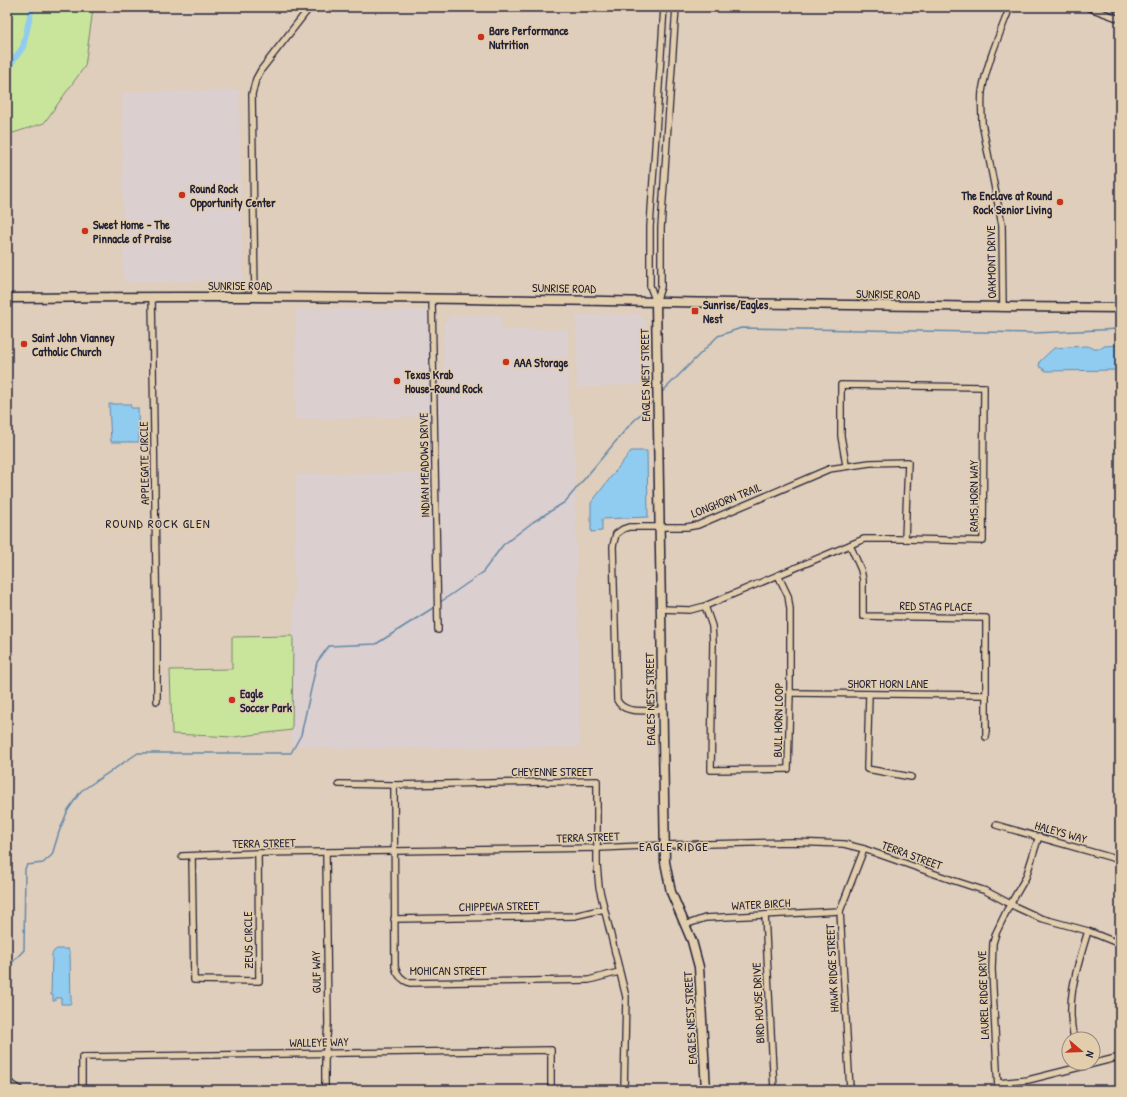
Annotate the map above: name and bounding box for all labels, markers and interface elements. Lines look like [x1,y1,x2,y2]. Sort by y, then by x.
place label: Bare Performance Nutrition [489,22,569,53]
marker: Bare Performance Nutrition [476,32,486,42]
place label: Round Rock Opportunity Center [190,180,276,212]
place label: The Enclave at Round Rock Senior Living [960,187,1053,219]
marker: Round Rock Opportunity Center [177,190,187,200]
marker: The Enclave at Round Rock Senior Living [1055,197,1065,207]
place label: Sweet Home - The Pinnacle of Praise [93,216,172,247]
street label: OAKMONT DRIVE [982,224,1000,299]
marker: Sweet Home - The Pinnacle of Praise [80,226,90,236]
street label: SUNRISE ROAD [208,277,272,294]
street label: SUNRISE ROAD [532,279,596,297]
street label: SUNRISE ROAD [856,285,920,303]
place label: Sunrise/Eagles Nest [703,296,769,327]
marker: Sunrise/Eagles Nest [690,306,700,316]
street label: EAGLES NEST STREET [636,328,654,422]
place label: Saint John Vianney Catholic Church [32,329,115,360]
marker: Saint John Vianney Catholic Church [19,339,29,349]
place label: AAA Storage [514,354,568,372]
marker: AAA Storage [501,357,511,367]
place label: Texas Krab House-Round Rock [404,366,482,397]
marker: Texas Krab House-Round Rock [392,376,402,386]
street label: INDIAN MEADOWS DRIVE [415,412,433,518]
street label: APPLEGATE CIRCLE [135,420,153,505]
street label: RAMS HORN WAY [965,459,982,532]
street label: LONGHORN TRAIL [688,478,764,522]
district label: ROUND ROCK GLEN [105,514,211,532]
street label: RED STAG PLACE [900,597,973,615]
street label: EAGLES NEST STREET [641,652,659,746]
street label: SHORT HORN LANE [848,675,929,692]
street label: BULL HORN LOOP [769,682,787,758]
place label: Eagle Soccer Park [240,685,292,716]
marker: Eagle Soccer Park [227,695,237,705]
street label: CHEYENNE STREET [511,763,593,780]
street label: HALEYS WAY [1033,816,1090,848]
street label: TERRA STREET [556,827,620,847]
street label: TERRA STREET [232,834,296,852]
street label: TERRA STREET [879,836,945,874]
district label: EAGLE RIDGE [639,837,709,855]
street label: WATER BIRCH [731,894,791,914]
street label: CHIPPEWA STREET [459,897,540,915]
street label: ZEUS CIRCLE [239,910,257,969]
street label: HAWK RIDGE STREET [821,923,843,1013]
street label: GULF WAY [307,950,325,993]
street label: LAUREL RIDGE DRIVE [973,950,993,1040]
street label: BIRD HOUSE DRIVE [747,961,769,1044]
street label: MOHICAN STREET [410,962,487,979]
street label: EAGLES NEST STREET [679,971,701,1065]
north arrow [1061,1031,1101,1071]
street label: WALLEYE WAY [289,1033,350,1051]
text: N [1083,1049,1098,1059]

